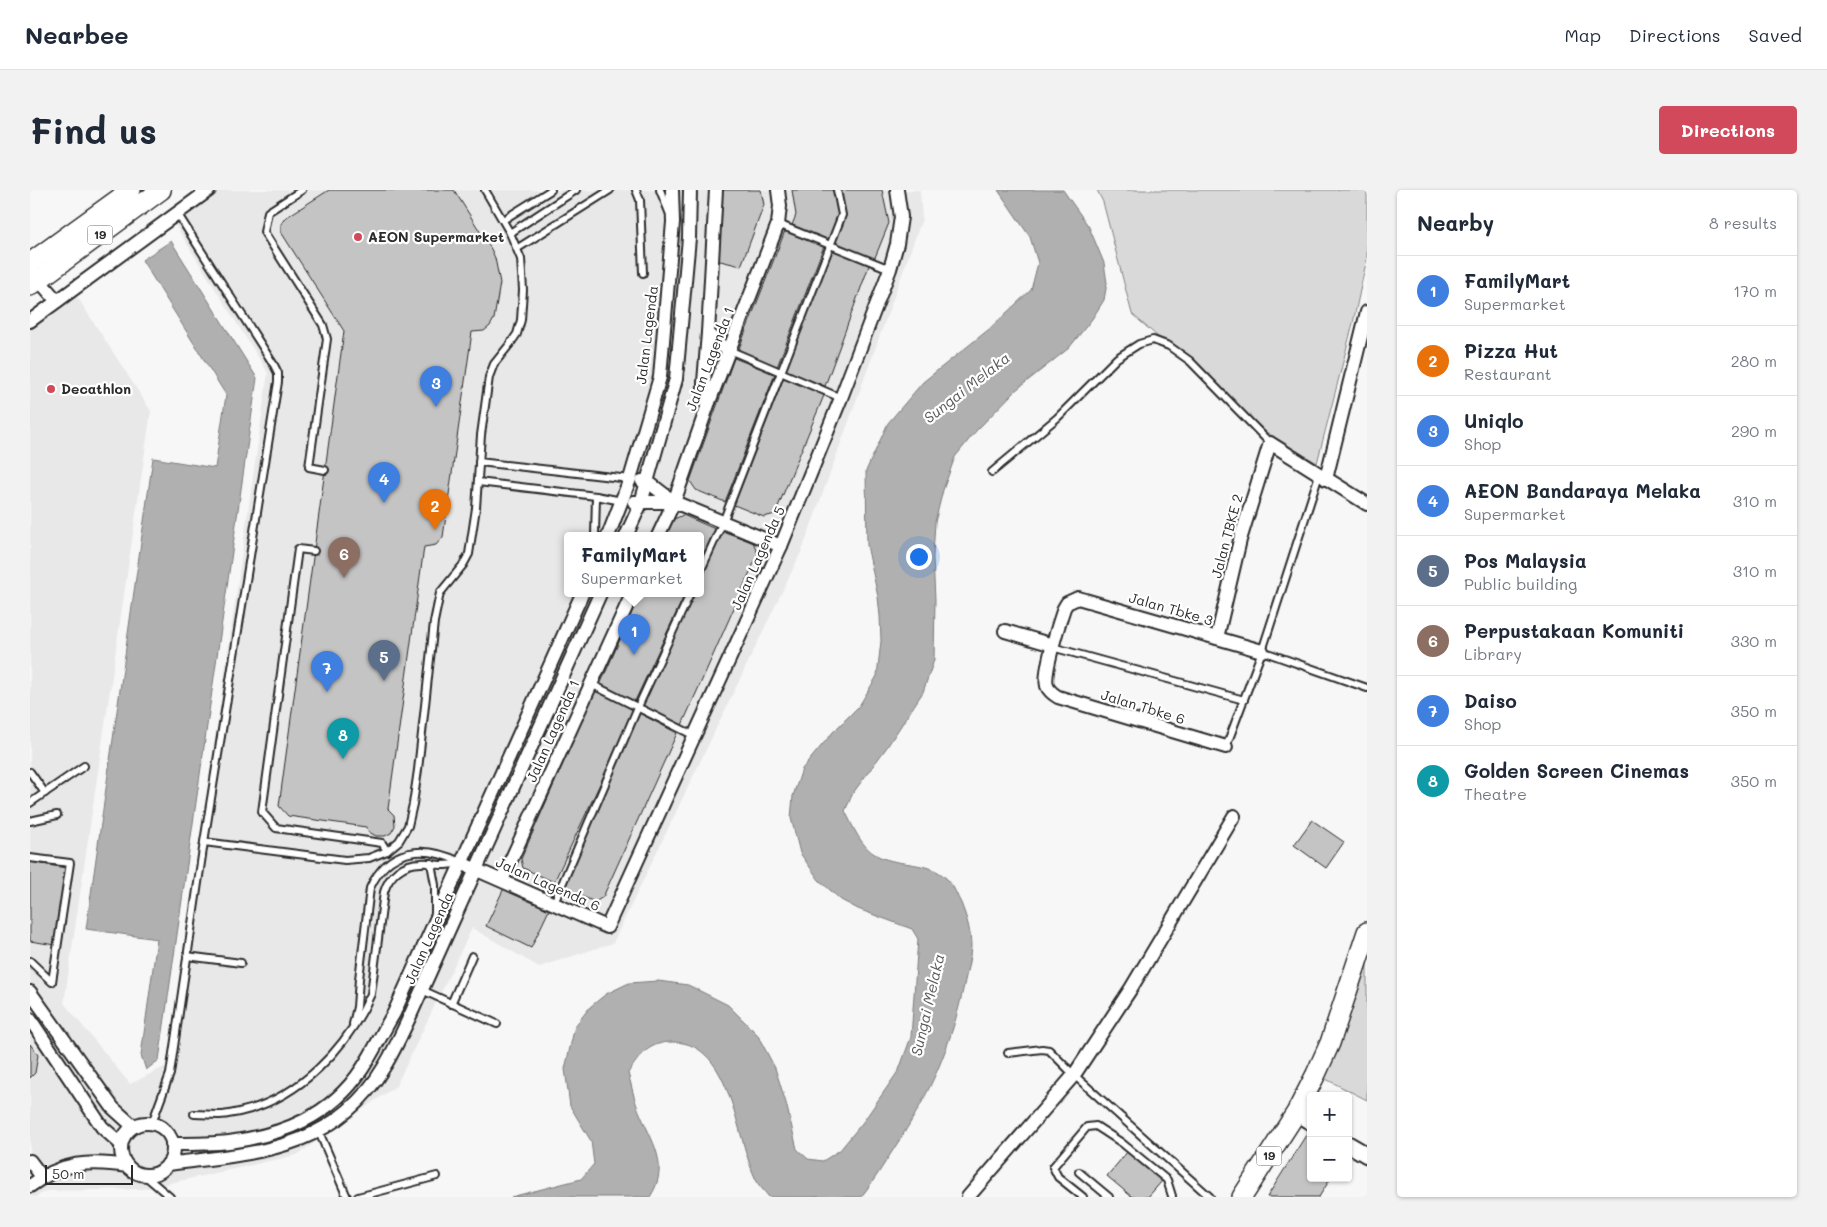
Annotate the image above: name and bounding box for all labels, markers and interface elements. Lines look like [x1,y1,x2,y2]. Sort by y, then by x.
text: Nearbee [25,19,129,50]
text: Map [1564,23,1601,47]
text: Directions [1629,23,1721,47]
text: Saved [1749,23,1802,47]
button: Directions [1659,106,1797,154]
text: Find us [30,107,157,153]
text: Nearby [1417,209,1494,236]
text: 8 results [1709,212,1777,233]
road number: 19 [88,226,112,244]
place label: AEON Supermarket [368,227,504,246]
marker: AEON Supermarket [352,231,364,243]
text: FamilyMart [1464,268,1570,293]
text: 1 [1429,280,1437,301]
text: 170 m [1733,280,1777,301]
street label: Jalan Lagenda [631,285,662,385]
text: Supermarket [1464,293,1566,314]
street label: Jalan Lagenda 1 [681,304,738,413]
text: Pizza Hut [1464,338,1558,363]
water label: Sungai Melaka [919,347,1014,427]
text: 2 [1429,350,1437,371]
text: 280 m [1731,350,1777,371]
text: Restaurant [1464,363,1552,384]
pin: 3 [420,366,452,407]
place label: Decathlon [61,379,131,398]
marker: Decathlon [45,383,57,395]
text: Uniqlo [1464,408,1524,433]
text: 3 [1428,420,1438,441]
text: 290 m [1731,420,1777,441]
text: Shop [1464,433,1501,454]
pin: 4 [368,462,400,503]
text: AEON Bandaraya Melaka [1464,478,1701,503]
pin: 2 [419,489,451,530]
text: 4 [1428,490,1438,511]
text: 310 m [1733,490,1777,511]
street label: Jalan TBKE 2 [1206,492,1247,580]
street label: Jalan Lagenda 5 [726,503,789,613]
text: Supermarket [1464,503,1566,524]
popup [564,532,704,597]
pin: 6 [328,537,360,578]
text: FamilyMart [581,542,687,567]
your location [906,544,932,570]
text: Pos Malaysia [1464,548,1587,573]
text: 5 [1428,560,1438,581]
text: 310 m [1733,560,1777,581]
text: Supermarket [581,567,683,588]
text: Public building [1464,573,1577,594]
street label: Jalan Tbke 3 [1127,587,1215,630]
pin: 1 [618,614,650,655]
text: Perpustakaan Komuniti [1464,618,1684,643]
text: 6 [1428,630,1438,651]
text: 330 m [1731,630,1777,651]
pin: 5 [368,640,400,681]
text: Library [1464,643,1522,664]
pin: 7 [311,651,343,692]
street label: Jalan Lagenda 1 [522,677,584,785]
street label: Jalan Tbke 6 [1099,685,1187,728]
text: Daiso [1464,688,1517,713]
text: 7 [1429,700,1437,721]
text: 350 m [1731,700,1777,721]
text: Shop [1464,713,1501,734]
pin: 8 [327,718,359,759]
text: Golden Screen Cinemas [1464,758,1689,783]
text: 8 [1428,770,1438,791]
text: 350 m [1731,770,1777,791]
text: Theatre [1464,783,1527,804]
street label: Jalan Lagenda 6 [493,852,603,915]
street label: Jalan Lagenda [400,889,457,987]
water label: Sungai Melaka [906,952,948,1058]
map controls [1307,1092,1352,1182]
button: + [1307,1092,1352,1137]
button: − [1307,1137,1352,1182]
road number: 19 [1256,1146,1282,1166]
scale bar [45,1162,132,1185]
text: 50 m [52,1164,84,1183]

